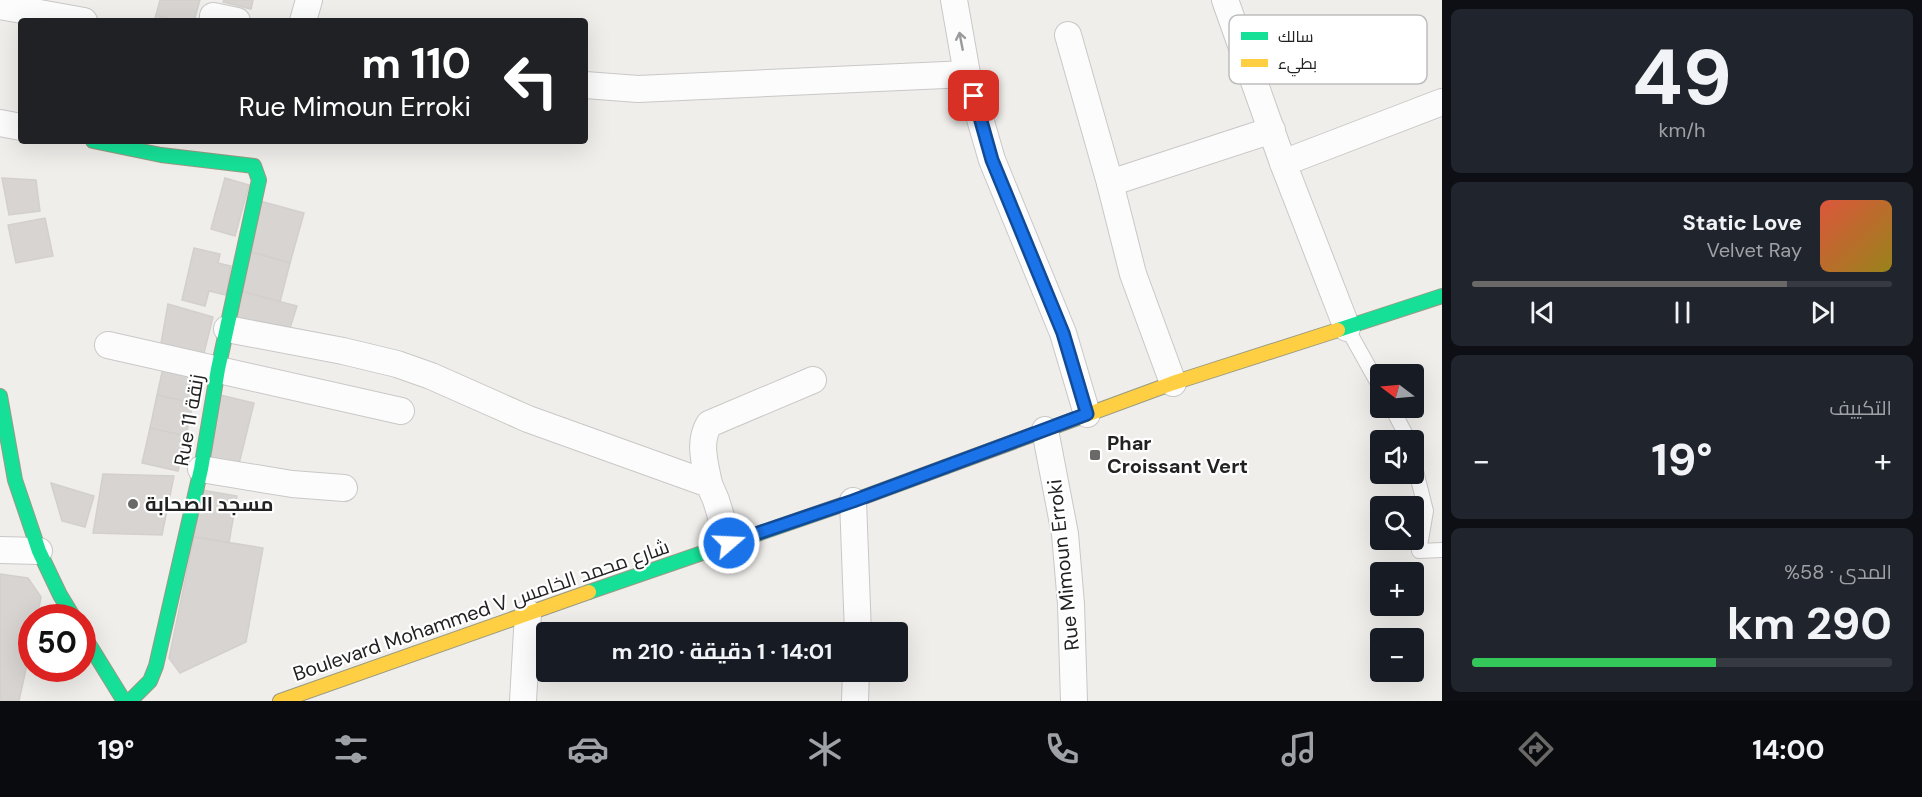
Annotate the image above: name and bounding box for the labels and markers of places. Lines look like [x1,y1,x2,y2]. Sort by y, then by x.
pin [948,70,999,121]
place label: Phar Croissant Vert [1107,430,1248,479]
marker: Phar Croissant Vert [1088,448,1102,462]
place label: مسجد الصحابة [145,491,273,517]
marker: مسجد الصحابة [126,497,140,511]

